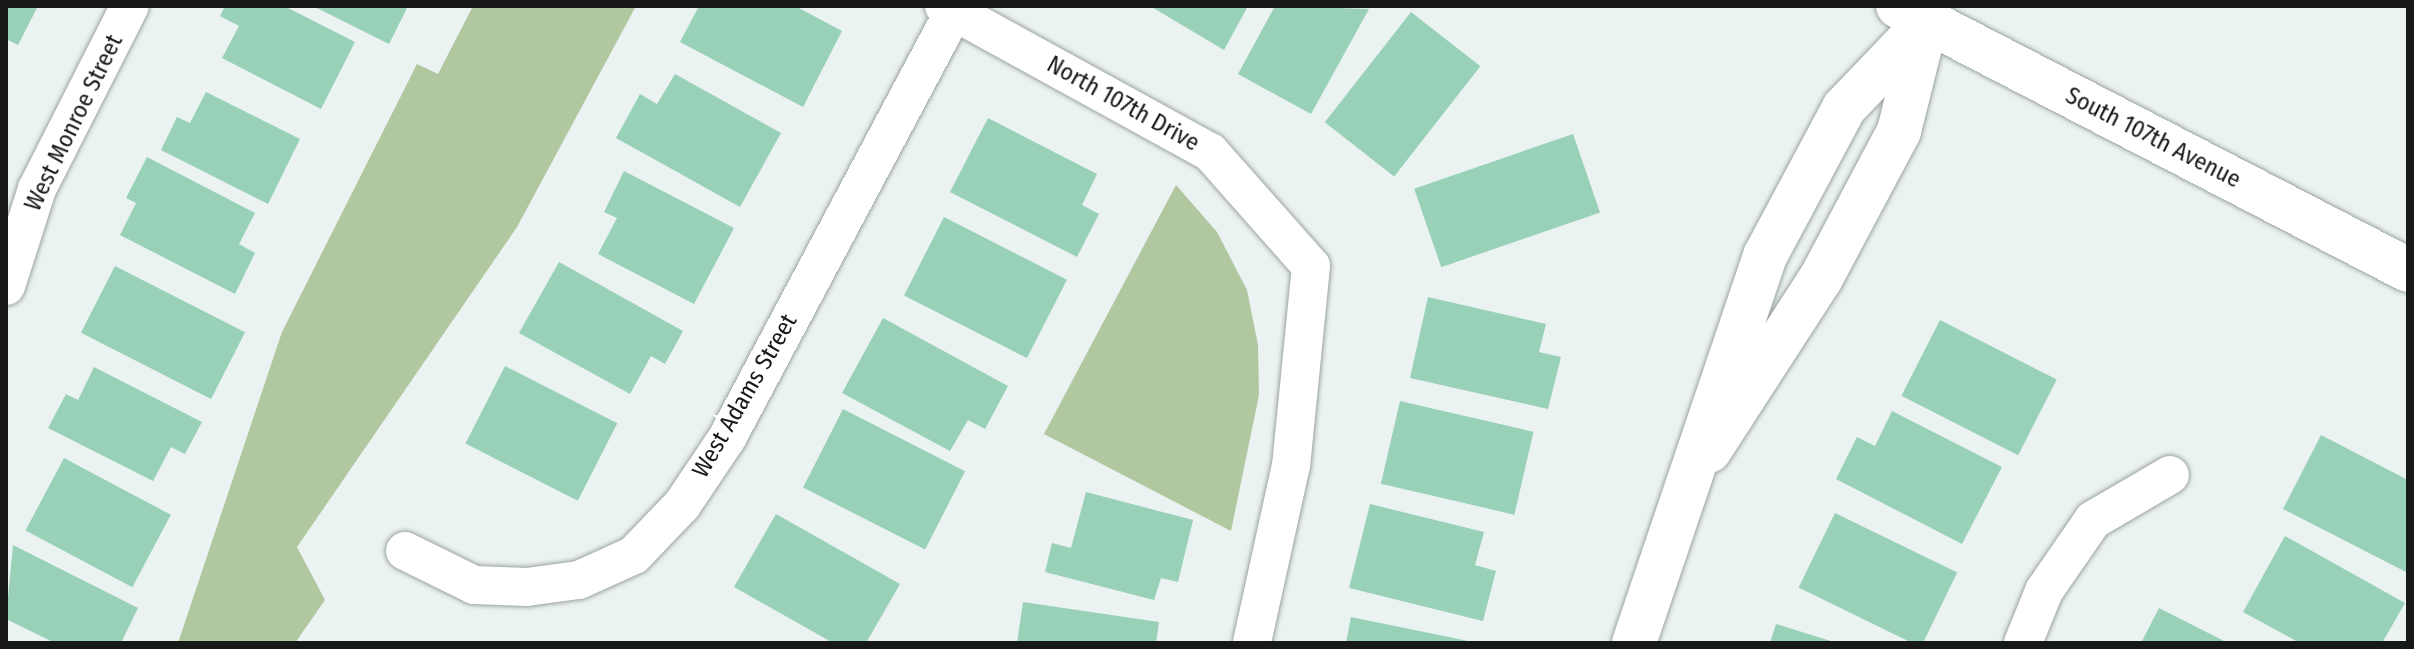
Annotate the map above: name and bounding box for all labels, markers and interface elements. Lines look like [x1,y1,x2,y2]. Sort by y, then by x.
street label: West Monroe Street [19,30,129,216]
street label: North 107th Drive [1042,50,1204,158]
street label: South 107th Avenue [2061,81,2245,195]
street label: West Adams Street [687,309,803,483]

